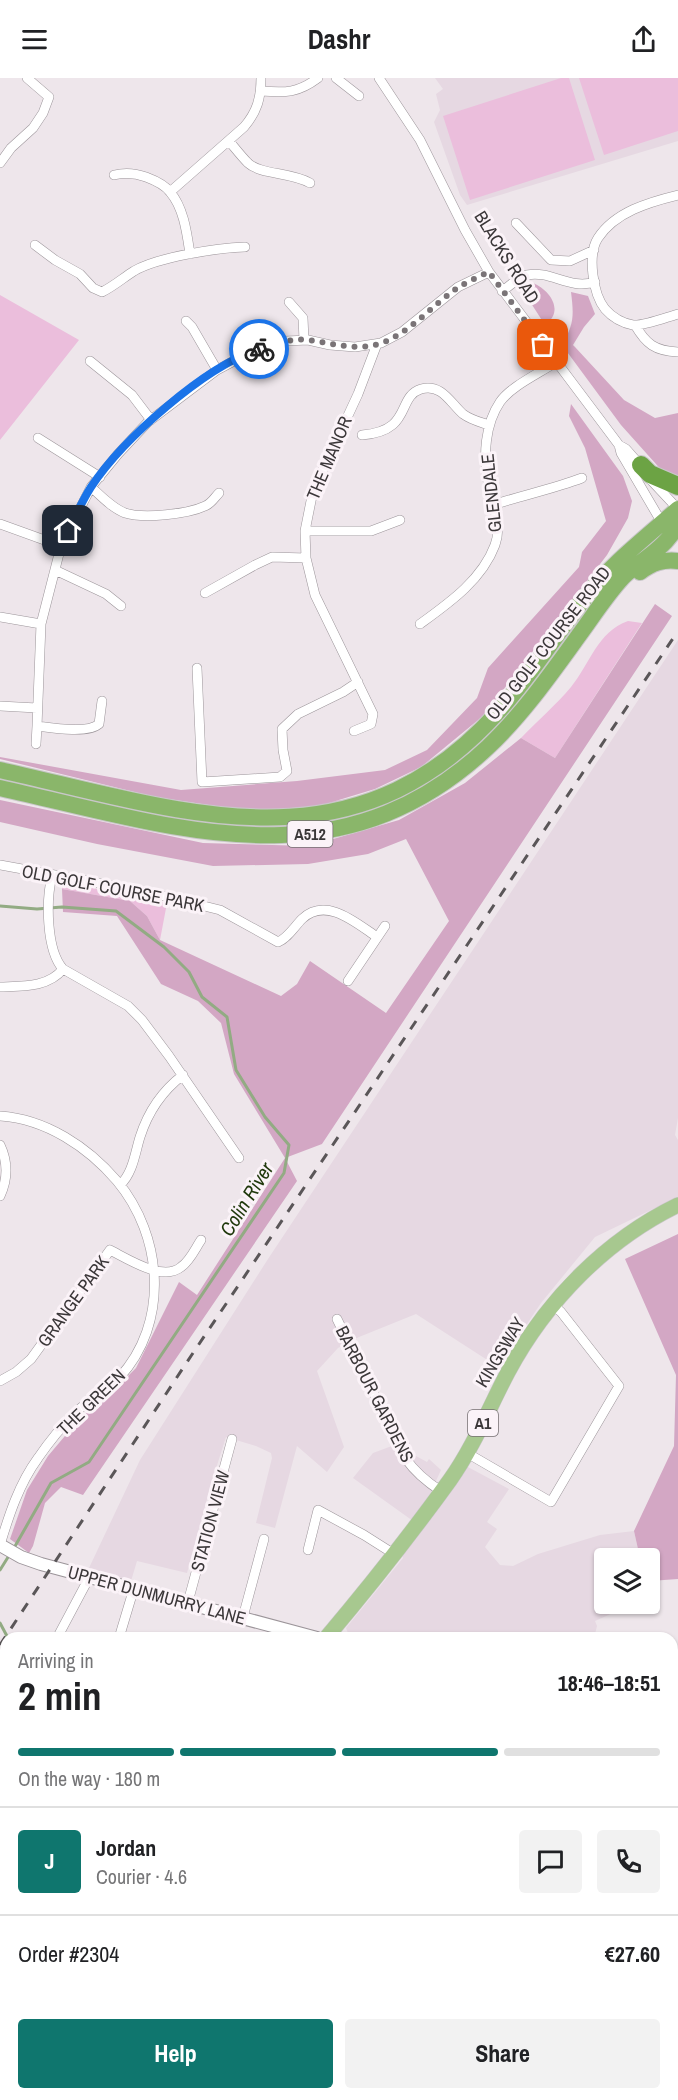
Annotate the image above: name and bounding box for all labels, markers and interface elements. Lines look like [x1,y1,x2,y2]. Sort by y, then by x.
text: Dashr [308,21,370,57]
icon: menu [18,23,51,56]
icon: share [627,23,660,56]
street label: BLACKS ROAD [469,206,545,308]
courier [229,319,289,379]
pin [517,319,568,370]
icon: bag [526,328,559,361]
icon: bike [243,333,276,366]
street label: THE MANOR [300,412,358,504]
street label: GLENDALE [474,453,508,533]
pin [42,505,93,556]
icon: home [51,514,84,547]
street label: OLD GOLF COURSE ROAD [480,561,616,725]
road number: A512 [288,821,332,847]
street label: OLD GOLF COURSE PARK [20,858,206,918]
water label: Colin River [213,1157,279,1241]
street label: GRANGE PARK [31,1250,115,1352]
street label: KINGSWAY [469,1312,531,1392]
street label: BARBOUR GARDENS [330,1321,420,1467]
street label: THE GREEN [51,1363,131,1441]
road number: A1 [468,1410,498,1436]
street label: STATION VIEW [185,1468,236,1574]
map controls [594,1548,660,1614]
button: layers [594,1548,660,1614]
street label: UPPER DUNMURRY LANE [65,1559,249,1631]
text: Arriving in [18,1647,94,1674]
text: 18:46–18:51 [558,1668,660,1698]
text: 2 min [18,1670,102,1722]
text: On the way · 180 m [18,1765,160,1792]
button: chat [519,1830,582,1893]
button: phone [597,1830,660,1893]
text: Jordan [96,1833,156,1863]
text: J [44,1846,55,1876]
text: Courier · 4.6 [96,1863,187,1890]
text: Order #2304 [18,1939,119,1969]
text: €27.60 [605,1939,660,1969]
button: Help [18,2019,333,2088]
button: Share [345,2019,660,2088]

